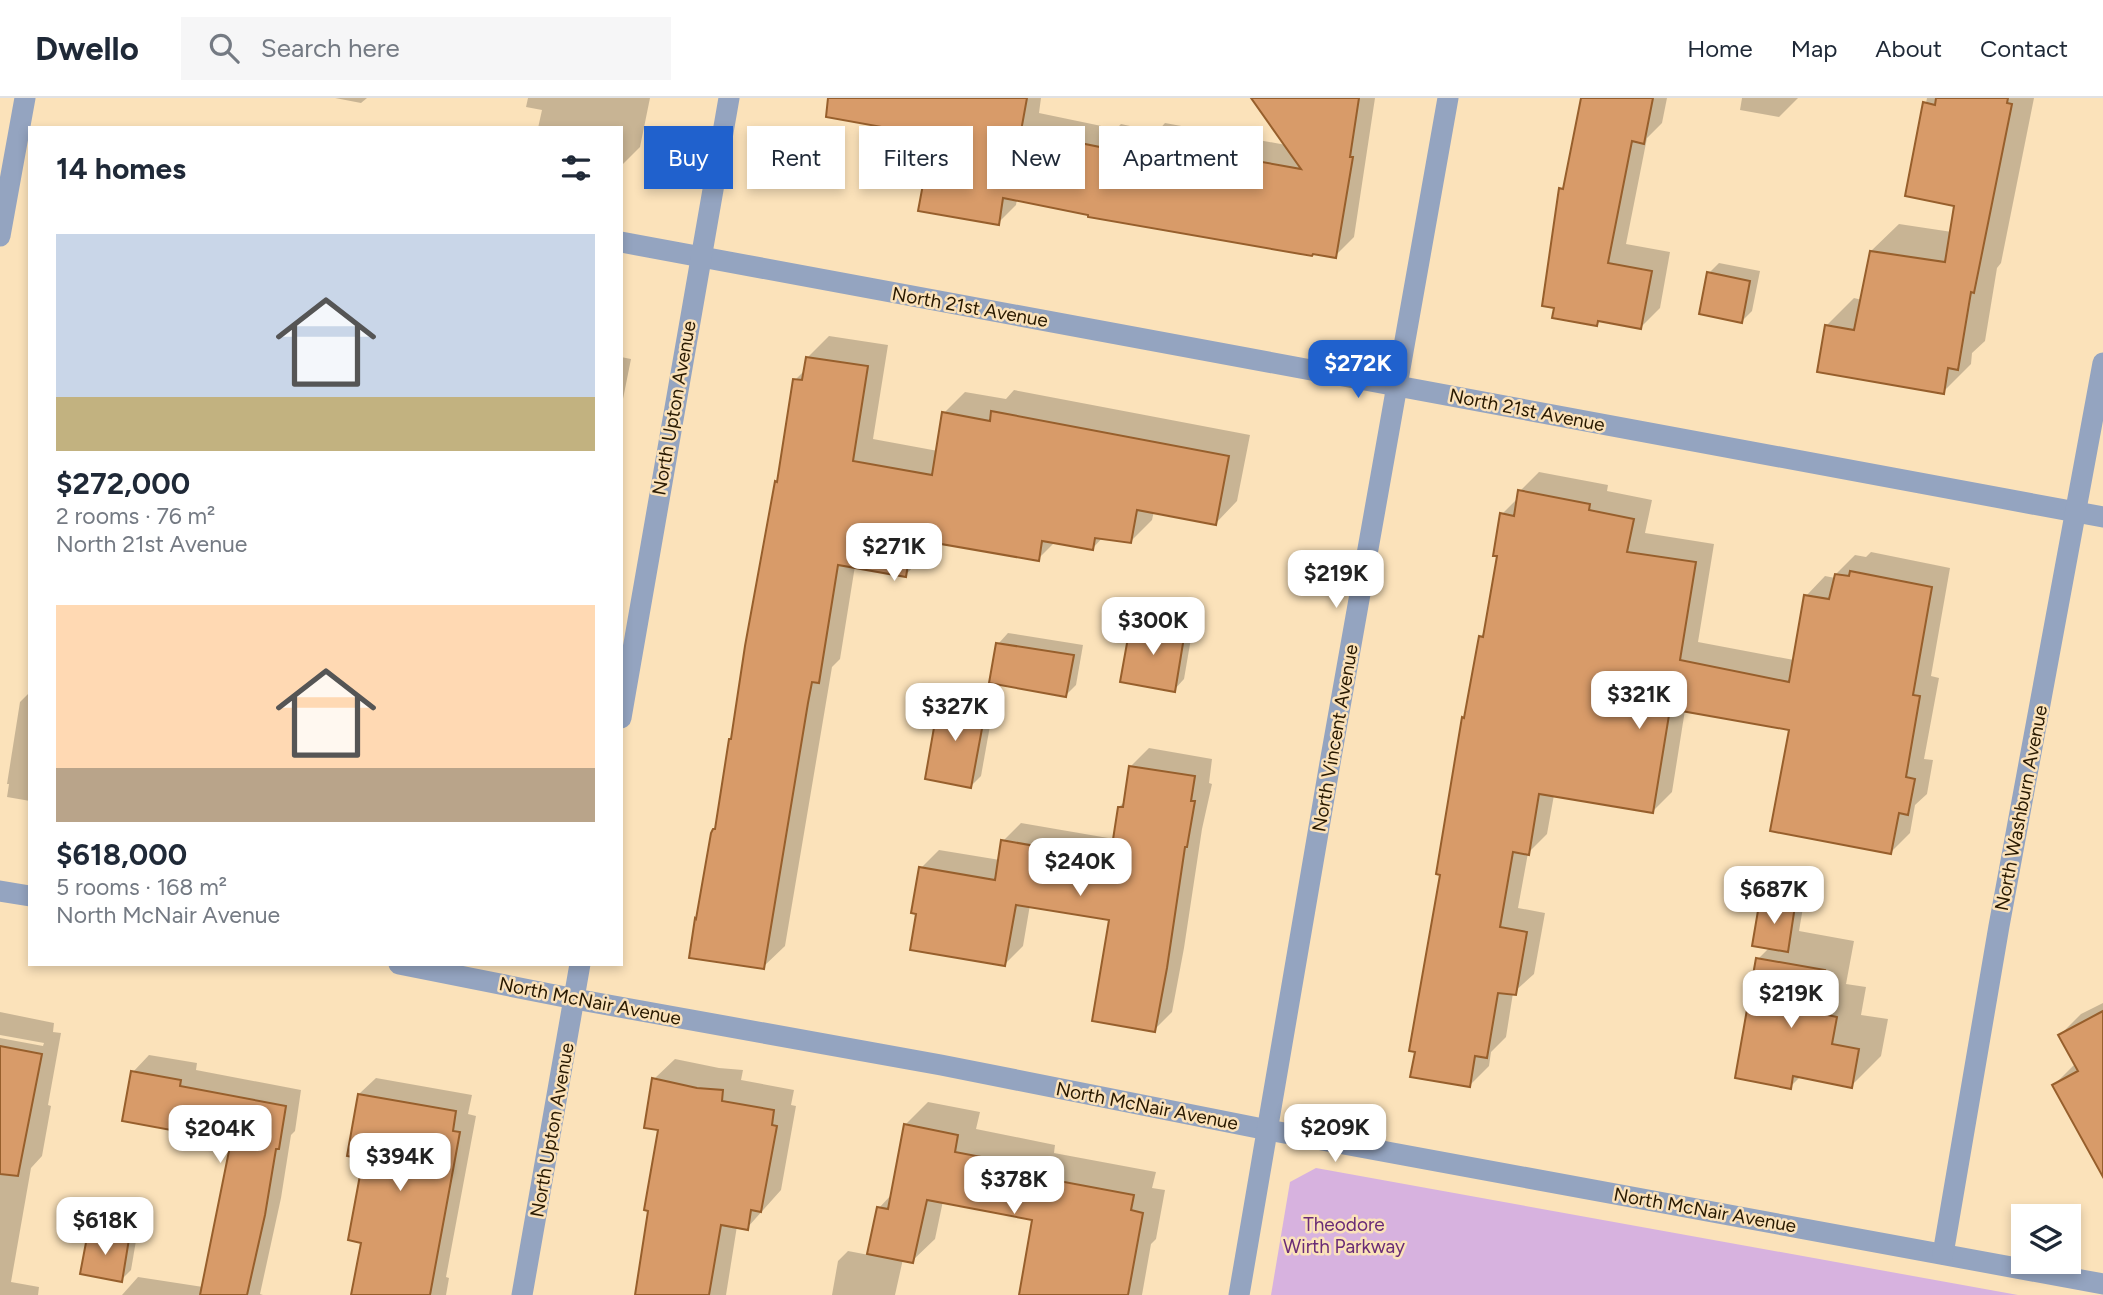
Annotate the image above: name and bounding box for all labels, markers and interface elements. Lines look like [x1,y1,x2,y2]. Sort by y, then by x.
search box [181,17,671,80]
text: Dwello [35,29,139,68]
icon: search [205,29,243,67]
text: Search here [261,32,400,64]
text: Home [1687,34,1753,63]
text: Map [1791,34,1837,63]
text: About [1875,34,1942,63]
text: Contact [1980,34,2068,63]
chip: Buy [644,126,733,189]
chip: Rent [747,126,845,189]
chip: Filters [859,126,973,189]
chip: New [987,126,1085,189]
chip: Apartment [1099,126,1263,189]
icon: filters [557,149,595,187]
text: 14 homes [56,150,186,187]
icon: home [263,279,389,405]
street label: North 21st Avenue [890,282,1050,332]
street label: North Upton Avenue [647,319,701,497]
pin: $272K [1309,341,1407,400]
text: $272K [1324,349,1392,377]
street label: North 21st Avenue [1447,384,1607,436]
text: $272,000 [56,465,190,502]
text: 2 rooms · 76 m² [56,502,215,530]
pin: $271K [845,524,943,583]
text: North 21st Avenue [56,530,247,558]
text: $271K [862,532,926,560]
pin: $219K [1287,550,1385,610]
text: $219K [1304,559,1368,587]
pin: $300K [1104,598,1202,657]
text: $300K [1118,606,1188,634]
street label: North Vincent Avenue [1307,642,1363,834]
icon: home [263,650,389,776]
pin: $321K [1590,672,1688,731]
text: $321K [1607,680,1671,708]
pin: $327K [906,684,1004,743]
text: $327K [922,692,988,720]
street label: North Washburn Avenue [1990,703,2052,913]
text: $618,000 [56,836,187,873]
pin: $240K [1031,838,1129,898]
text: $240K [1045,847,1115,875]
pin: $687K [1725,866,1823,926]
text: 5 rooms · 168 m² [56,873,227,901]
text: $687K [1740,875,1808,903]
text: North McNair Avenue [56,901,280,929]
pin: $219K [1742,970,1840,1030]
street label: North McNair Avenue [497,972,683,1030]
text: $219K [1759,979,1823,1007]
street label: North Upton Avenue [525,1041,579,1219]
street label: North McNair Avenue [1054,1077,1240,1135]
pin: $209K [1286,1104,1384,1164]
pin: $204K [171,1105,269,1165]
text: $209K [1300,1113,1370,1141]
text: $204K [185,1114,255,1142]
pin: $394K [351,1134,449,1193]
text: $394K [366,1142,434,1170]
pin: $378K [965,1156,1063,1216]
text: $378K [980,1165,1048,1193]
street label: North McNair Avenue [1612,1183,1798,1237]
pin: $618K [56,1198,154,1257]
map controls [2011,1204,2081,1274]
button: layers [2011,1204,2081,1274]
text: $618K [72,1206,138,1234]
park label: Theodore Wirth Parkway [1283,1213,1405,1258]

